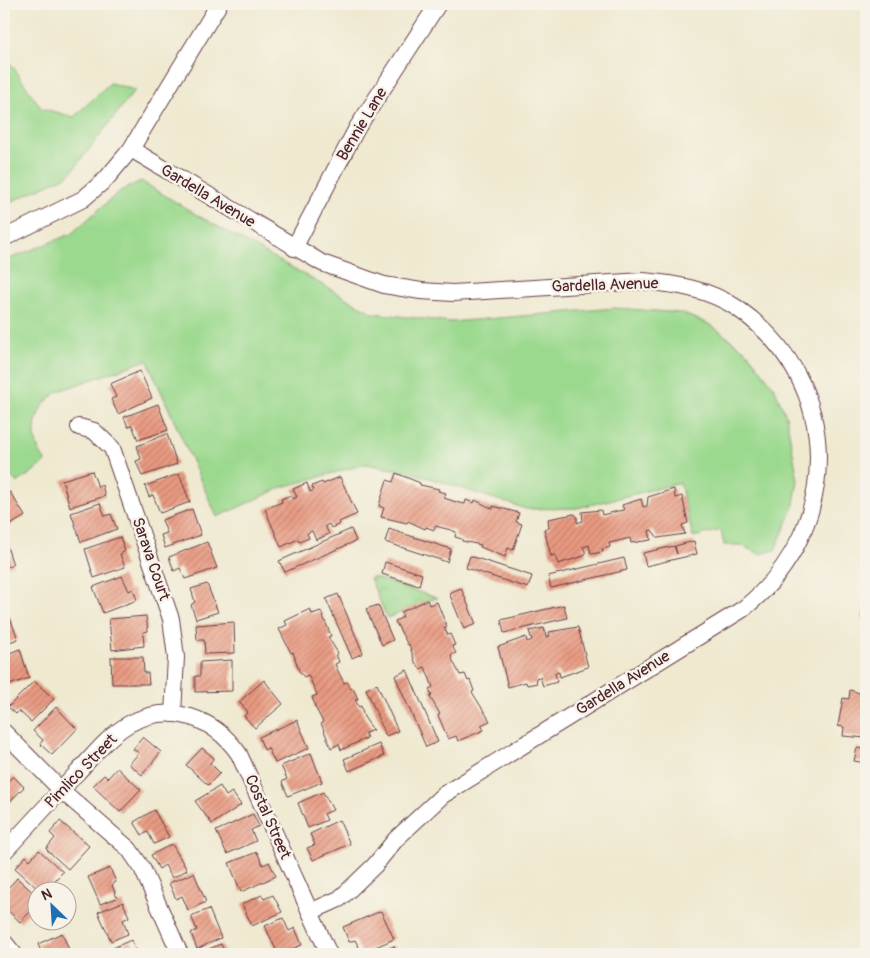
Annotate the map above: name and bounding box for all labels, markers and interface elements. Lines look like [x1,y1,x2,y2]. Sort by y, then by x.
street label: Bennie Lane [332,84,392,164]
street label: Gardella Avenue [157,160,259,232]
street label: Gardella Avenue [551,273,659,297]
street label: Sarava Court [127,515,175,604]
street label: Gardella Avenue [572,646,674,720]
street label: Pimlico Street [41,729,122,812]
street label: Costal Street [241,772,296,863]
north arrow [28,880,78,930]
text: N [39,885,55,904]

